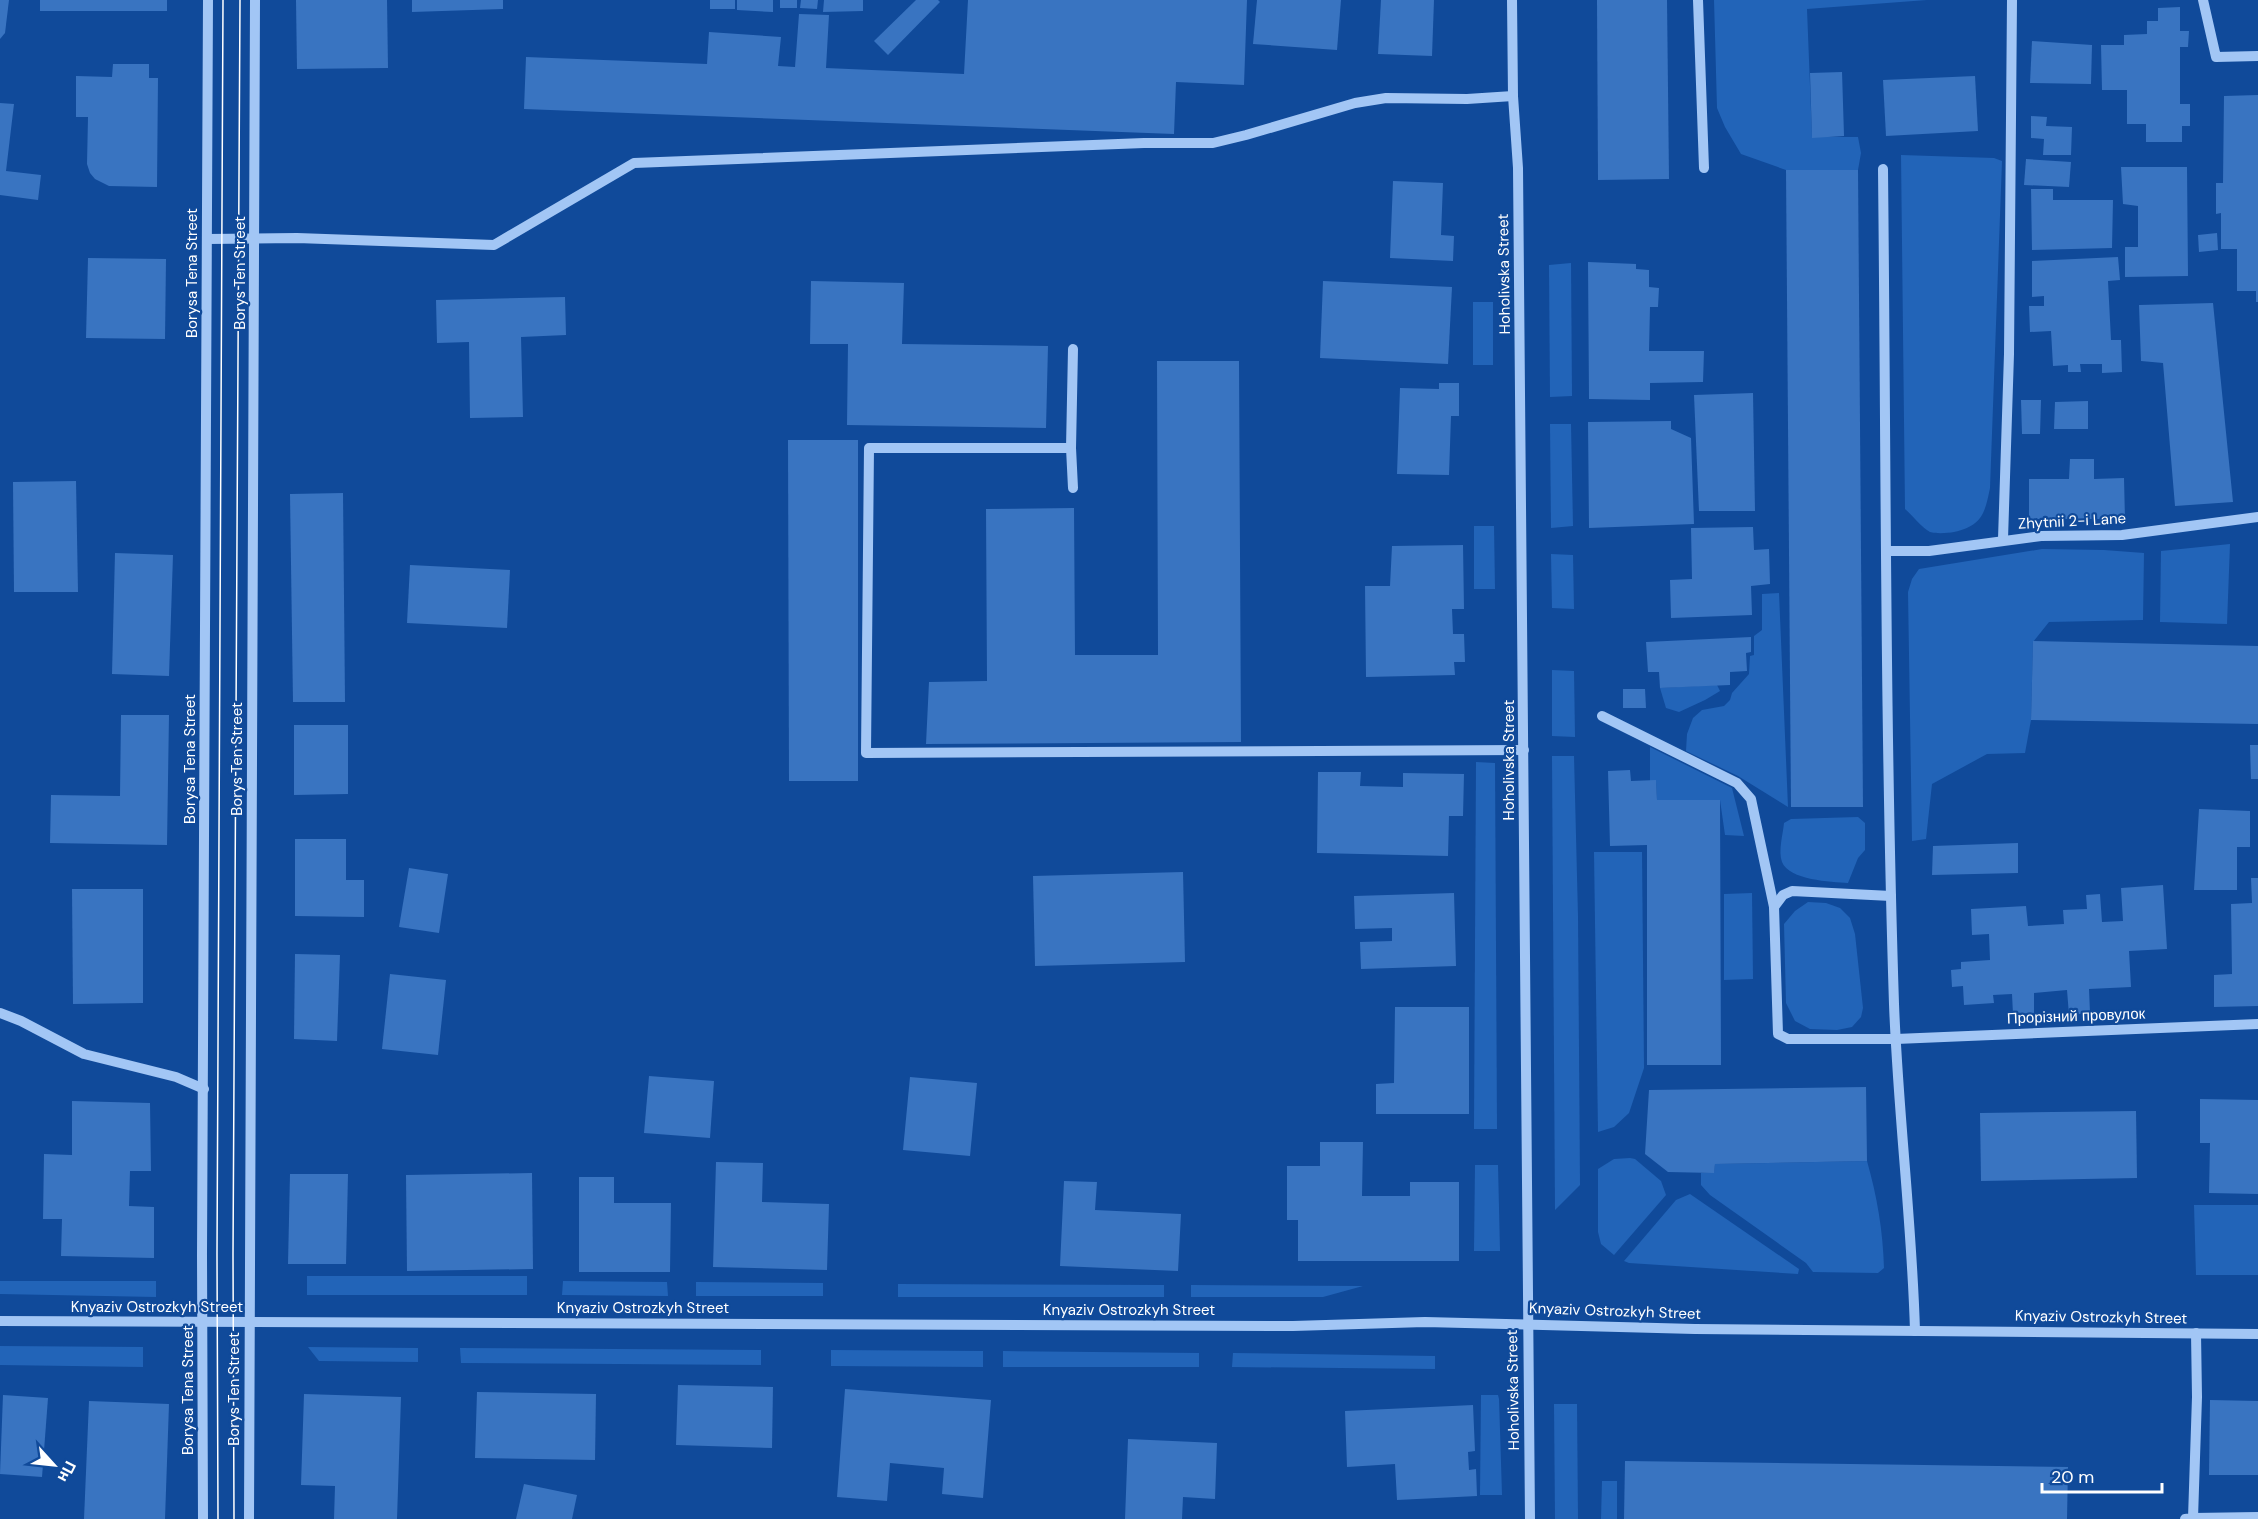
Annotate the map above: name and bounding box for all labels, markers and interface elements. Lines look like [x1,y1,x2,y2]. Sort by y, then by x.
street label: Borysa Tena Street [182,208,202,338]
street label: Hoholivska Street [1493,213,1515,335]
street label: Borys Ten Street [230,216,250,330]
street label: Zhytnii 2-i Lane [2018,508,2126,534]
street label: Borysa Tena Street [180,694,200,824]
street label: Hoholivska Street [1499,699,1519,820]
street label: Borys Ten Street [227,702,247,816]
street label: Прорізний провулок [2006,1004,2146,1028]
street label: Knyaziv Ostrozkyh Street [71,1297,243,1317]
street label: Knyaziv Ostrozkyh Street [557,1298,729,1318]
street label: Knyaziv Ostrozkyh Street [1529,1298,1702,1324]
street label: Knyaziv Ostrozkyh Street [1043,1300,1215,1320]
street label: Knyaziv Ostrozkyh Street [2015,1305,2187,1329]
street label: Borysa Tena Street [178,1325,198,1455]
street label: Hoholivska Street [1502,1329,1524,1451]
street label: Borys Ten Street [224,1332,244,1446]
north arrow [24,1435,84,1495]
scale bar [2042,1456,2162,1494]
text: Пн [53,1457,81,1486]
text: 20 m [2051,1465,2094,1489]

